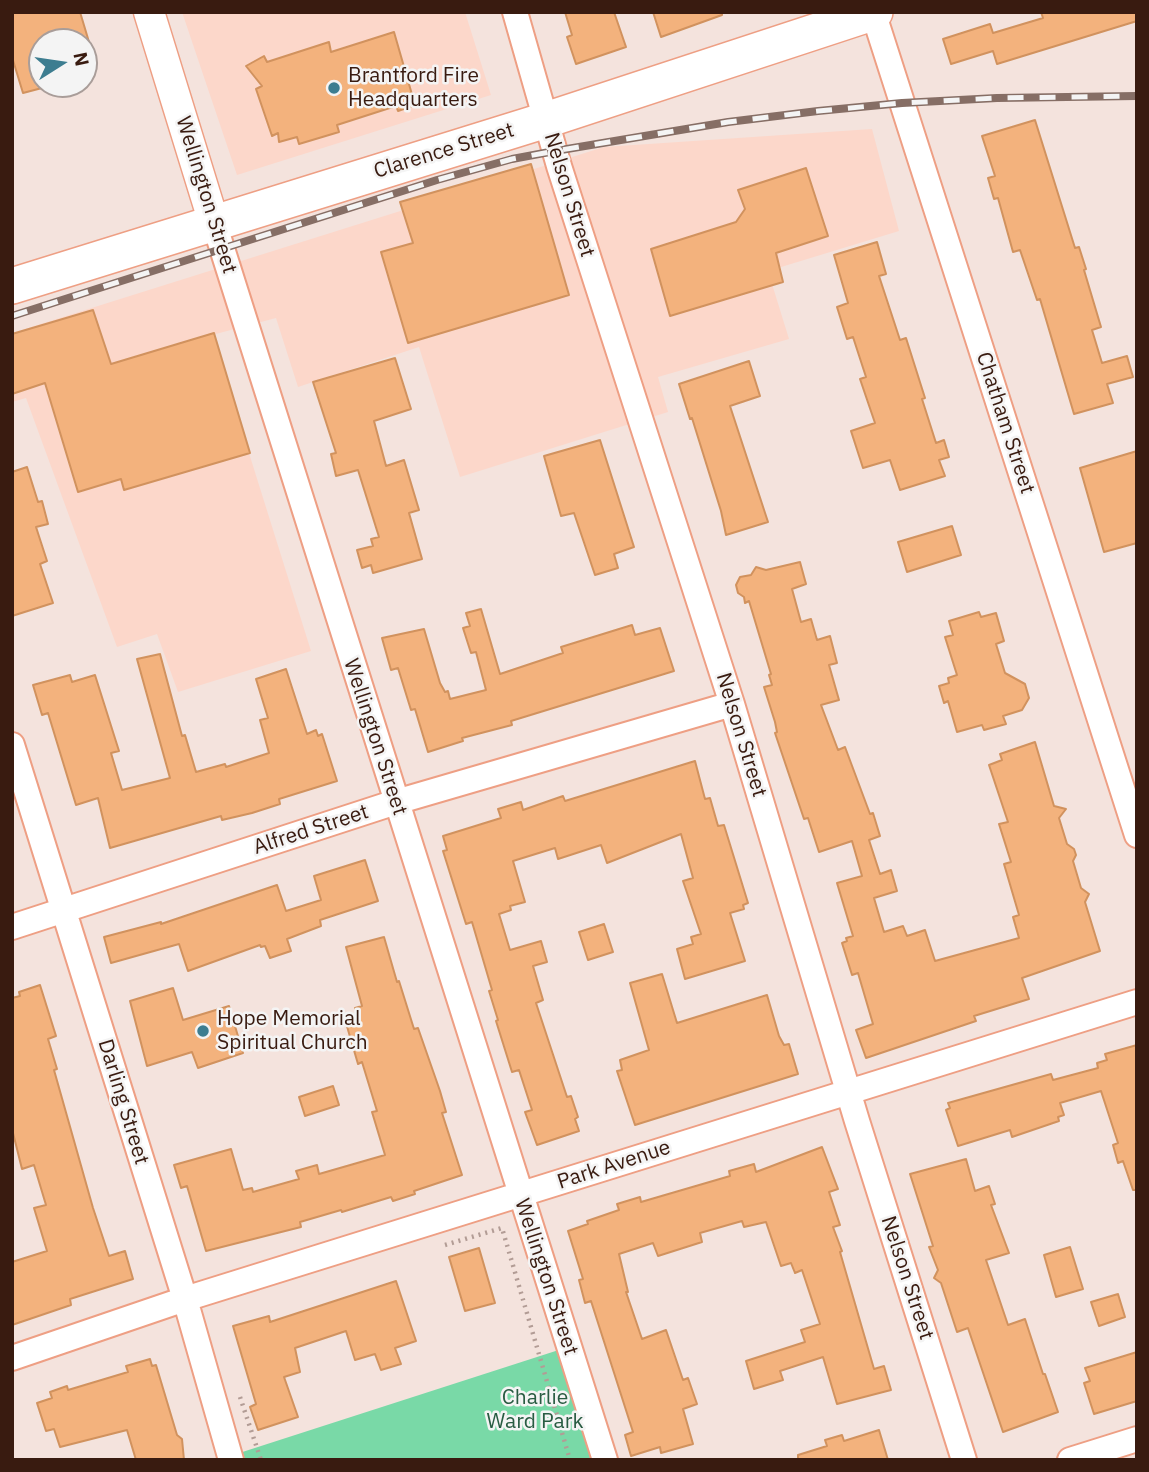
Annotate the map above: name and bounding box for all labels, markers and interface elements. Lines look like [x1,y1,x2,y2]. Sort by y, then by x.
north arrow [28,28,98,98]
text: N [68,50,95,68]
place label: Brantford Fire Headquarters [348,63,479,113]
marker: Brantford Fire Headquarters [326,80,342,96]
street label: Wellington Street [170,113,242,277]
street label: Clarence Street [371,118,517,184]
street label: Nelson Street [538,130,600,260]
street label: Chatham Street [970,349,1040,497]
street label: Wellington Street [338,656,412,818]
street label: Nelson Street [710,670,772,800]
street label: Alfred Street [250,799,372,861]
place label: Hope Memorial Spiritual Church [217,1006,368,1056]
marker: Hope Memorial Spiritual Church [195,1023,211,1039]
street label: Darling Street [92,1036,154,1168]
street label: Park Avenue [554,1135,674,1195]
street label: Wellington Street [509,1196,583,1358]
street label: Nelson Street [875,1213,939,1343]
park label: Charlie Ward Park [487,1385,583,1435]

